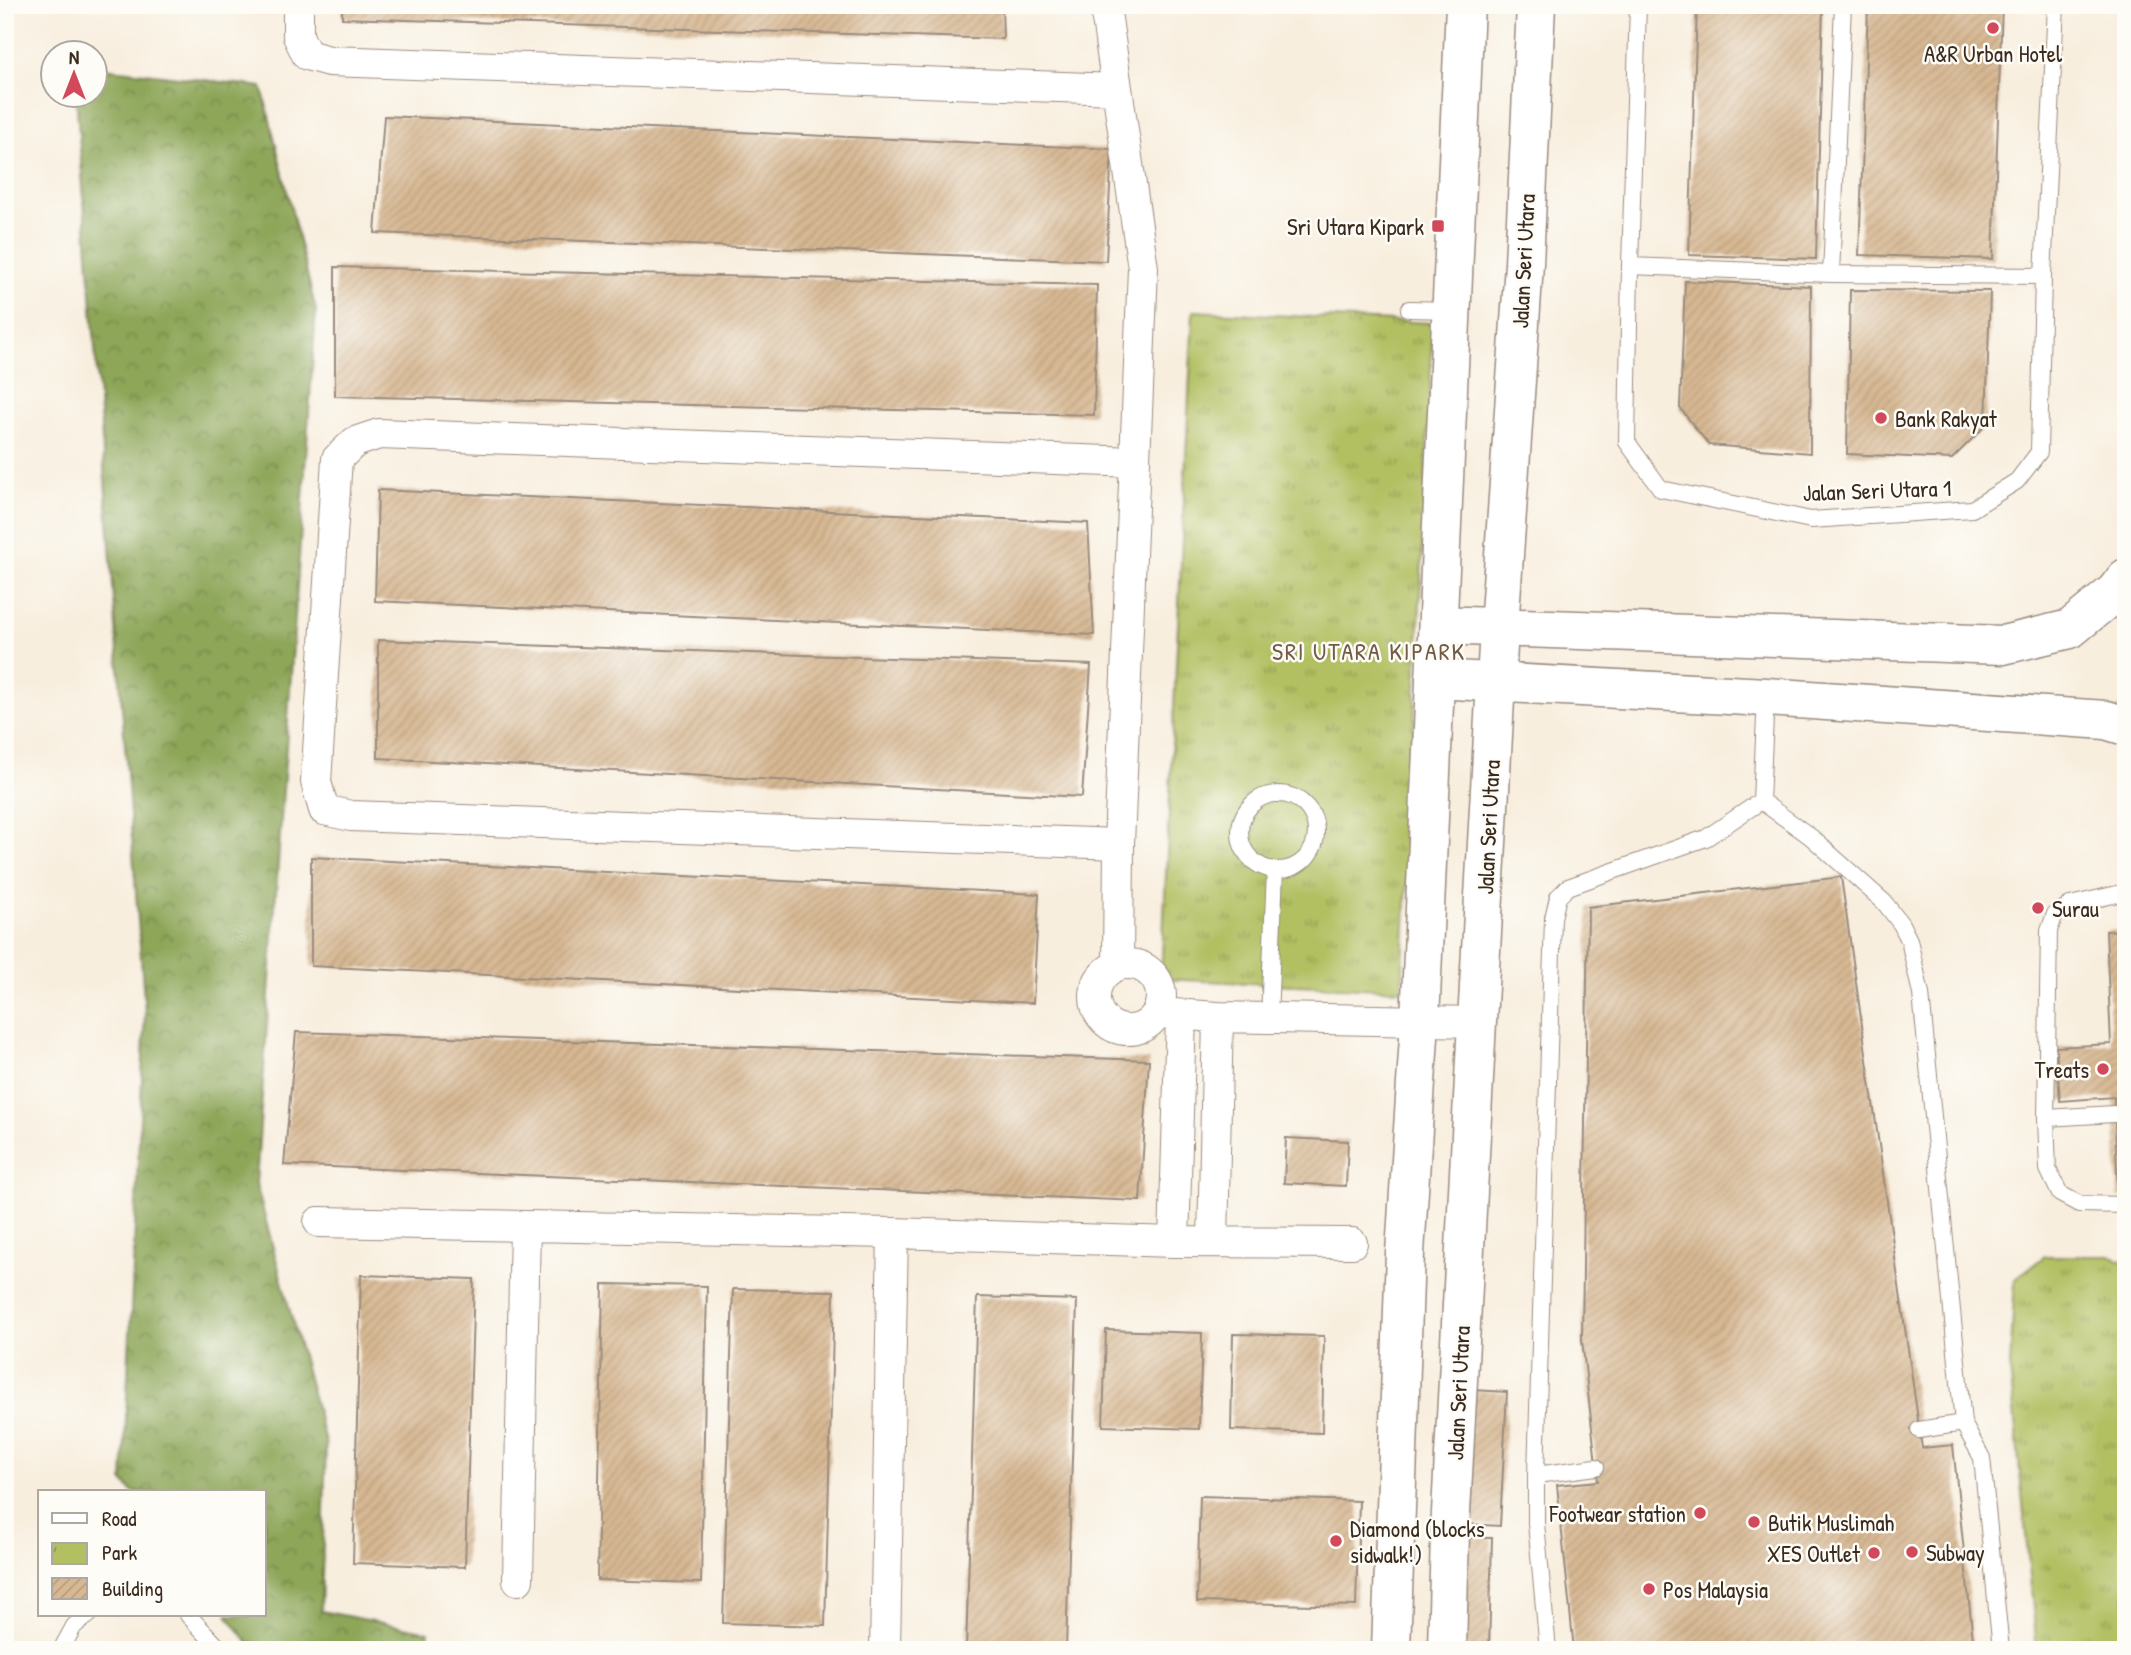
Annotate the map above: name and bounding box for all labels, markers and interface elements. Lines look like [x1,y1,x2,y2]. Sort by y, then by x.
marker: A&R Urban Hotel [1985,20,2001,36]
north arrow [38,38,108,108]
place label: A&R Urban Hotel [1924,38,2063,69]
text: N [69,44,79,70]
street label: Jalan Seri Utara [1504,193,1542,329]
place label: Sri Utara Kipark [1287,211,1424,242]
marker: Sri Utara Kipark [1430,218,1446,234]
place label: Bank Rakyat [1895,403,1998,434]
marker: Bank Rakyat [1873,410,1889,426]
street label: Jalan Seri Utara 1 [1802,472,1952,508]
district label: SRI UTARA KIPARK [1272,635,1466,667]
street label: Jalan Seri Utara [1469,759,1507,895]
place label: Surau [2052,893,2099,924]
marker: Surau [2030,900,2046,916]
place label: Treats [2034,1054,2089,1085]
marker: Treats [2095,1061,2111,1077]
street label: Jalan Seri Utara [1439,1325,1477,1461]
legend [38,1490,266,1616]
place label: Footwear station [1548,1498,1686,1529]
text: Road [102,1504,136,1533]
marker: Footwear station [1692,1505,1708,1521]
place label: Butik Muslimah [1768,1507,1894,1538]
place label: Diamond (blocks sidwalk!) [1350,1513,1485,1570]
marker: Butik Muslimah [1746,1514,1762,1530]
marker: Diamond (blocks sidwalk!) [1328,1533,1344,1549]
place label: Subway [1926,1537,1985,1568]
text: Park [102,1538,137,1567]
place label: XES Outlet [1767,1538,1861,1569]
marker: Subway [1904,1544,1920,1560]
marker: XES Outlet [1866,1545,1882,1561]
text: Building [102,1574,163,1603]
place label: Pos Malaysia [1663,1574,1768,1605]
marker: Pos Malaysia [1641,1581,1657,1597]

